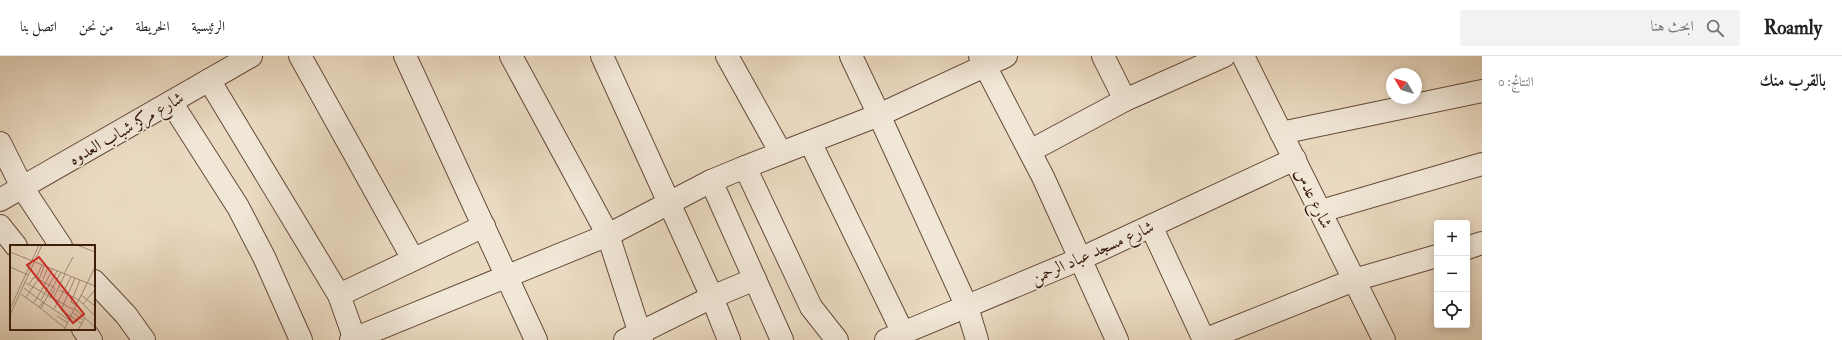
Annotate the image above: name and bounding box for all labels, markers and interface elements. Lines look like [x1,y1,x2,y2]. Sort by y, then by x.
search box [1460,10,1740,46]
text: Roamly [1764,16,1822,40]
text: ابحث هنا [1651,17,1694,36]
icon: search [1704,17,1726,39]
text: اتصل بنا [20,18,57,35]
text: من نحن [79,18,113,35]
text: الخريطة [135,18,169,35]
text: الرئيسية [191,18,225,35]
north arrow [1386,68,1422,104]
text: بالقرب منك [1760,70,1826,91]
text: النتائج: 0 [1498,74,1533,90]
street label: شارع مركز شباب العدوه [65,87,189,172]
street label: شارع عدس [1287,165,1337,233]
street label: شارع مسجد عباد الرحمن [1027,216,1158,292]
map controls [1434,220,1470,328]
button: + [1434,220,1470,256]
inset map [10,245,95,330]
button: − [1434,256,1470,292]
button: locate [1434,292,1470,328]

